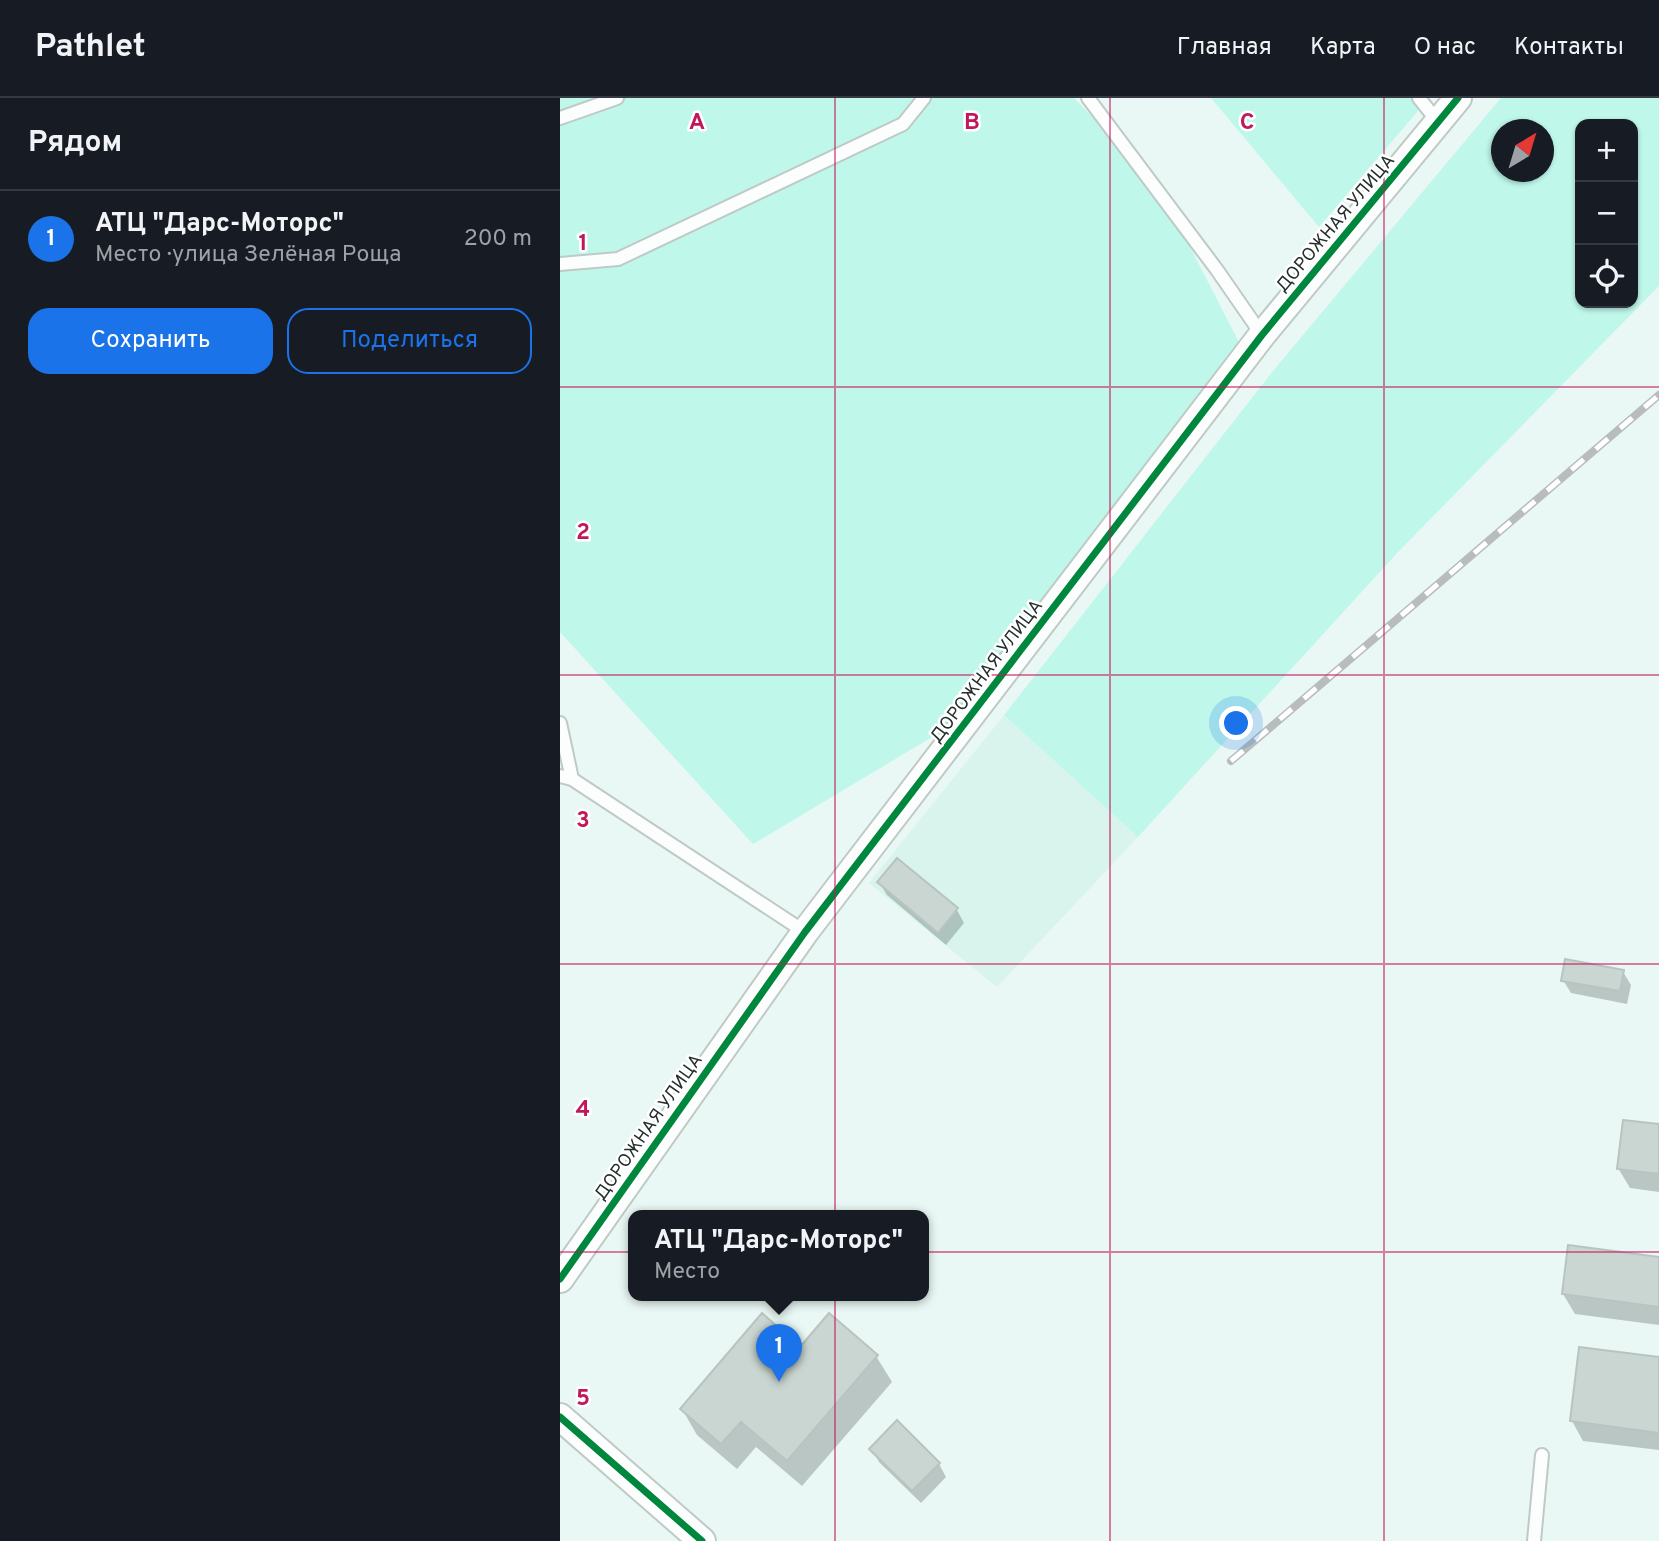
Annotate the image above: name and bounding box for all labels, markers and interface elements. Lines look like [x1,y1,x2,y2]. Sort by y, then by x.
text: Pathlet [35,27,146,69]
text: Главная [1177,33,1272,63]
text: Карта [1310,33,1376,63]
text: О нас [1414,33,1476,63]
text: Контакты [1514,33,1624,63]
text: A [689,109,705,138]
text: B [964,109,980,138]
text: C [1240,109,1254,138]
north arrow [1491,119,1554,182]
map controls [1575,119,1638,308]
button: + [1575,119,1638,182]
text: Рядом [28,125,122,162]
street label: ДОРОЖНАЯ УЛИЦА [1272,150,1401,298]
button: − [1575,182,1638,245]
text: АТЦ "Дарс-Моторс" [95,208,344,241]
text: 1 [46,225,56,254]
text: 200 m [464,225,532,254]
text: 1 [578,230,588,259]
text: Место · улица Зелёная Роща [95,241,401,270]
button: locate [1575,245,1638,308]
button: Сохранить [28,308,273,374]
button: Поделиться [287,308,532,374]
text: 2 [576,519,590,548]
street label: ДОРОЖНАЯ УЛИЦА [926,596,1049,748]
your location [1219,706,1253,740]
text: 3 [576,807,590,836]
street label: ДОРОЖНАЯ УЛИЦА [590,1050,708,1206]
text: 4 [576,1096,590,1125]
popup [628,1210,929,1301]
text: АТЦ "Дарс-Моторс" [654,1225,903,1258]
text: Место [654,1258,720,1287]
pin: 1 [756,1324,802,1382]
text: 5 [576,1385,590,1414]

